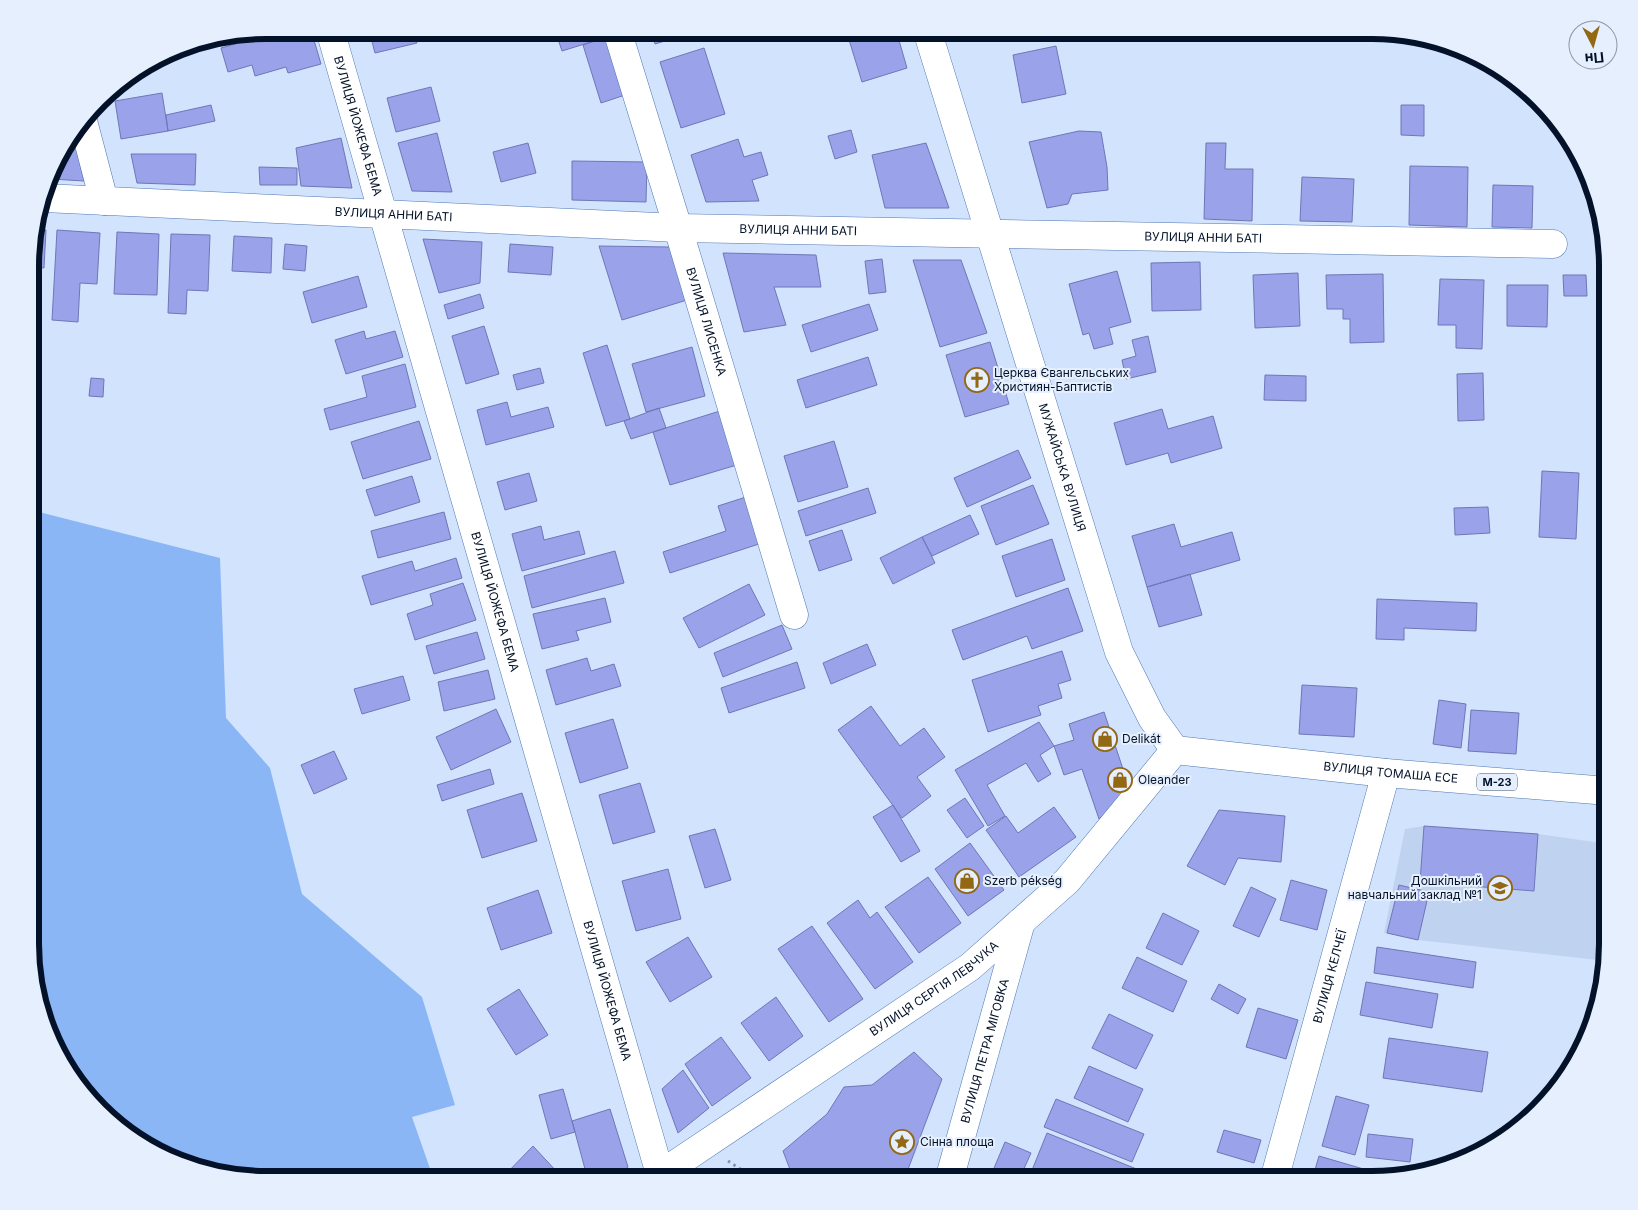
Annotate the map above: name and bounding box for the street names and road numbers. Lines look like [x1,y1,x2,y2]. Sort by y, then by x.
street label: ВУЛИЦЯ ЙОЖЕФА БЕМА [331,54,385,198]
street label: ВУЛИЦЯ АННИ БАТІ [334,204,453,224]
street label: ВУЛИЦЯ АННИ БАТІ [739,221,857,238]
street label: ВУЛИЦЯ АННИ БАТІ [1144,229,1262,246]
street label: ВУЛИЦЯ ЛИСЕНКА [683,266,730,378]
street label: МУЖАЙСЬКА ВУЛИЦЯ [1036,402,1089,533]
street label: ВУЛИЦЯ ЙОЖЕФА БЕМА [468,530,523,673]
street label: ВУЛИЦЯ ТОМАША ЕСЕ [1323,758,1459,786]
road number: М-23 [1477,774,1517,790]
street label: ВУЛИЦЯ ЙОЖЕФА БЕМА [580,919,635,1062]
street label: ВУЛИЦЯ КЕЛЧЕЇ [1309,927,1350,1025]
street label: ВУЛИЦЯ СЕРГІЯ ЛЕВЧУКА [867,937,1001,1039]
street label: ВУЛИЦЯ ПЕТРА МІГОВКА [957,977,1012,1125]

